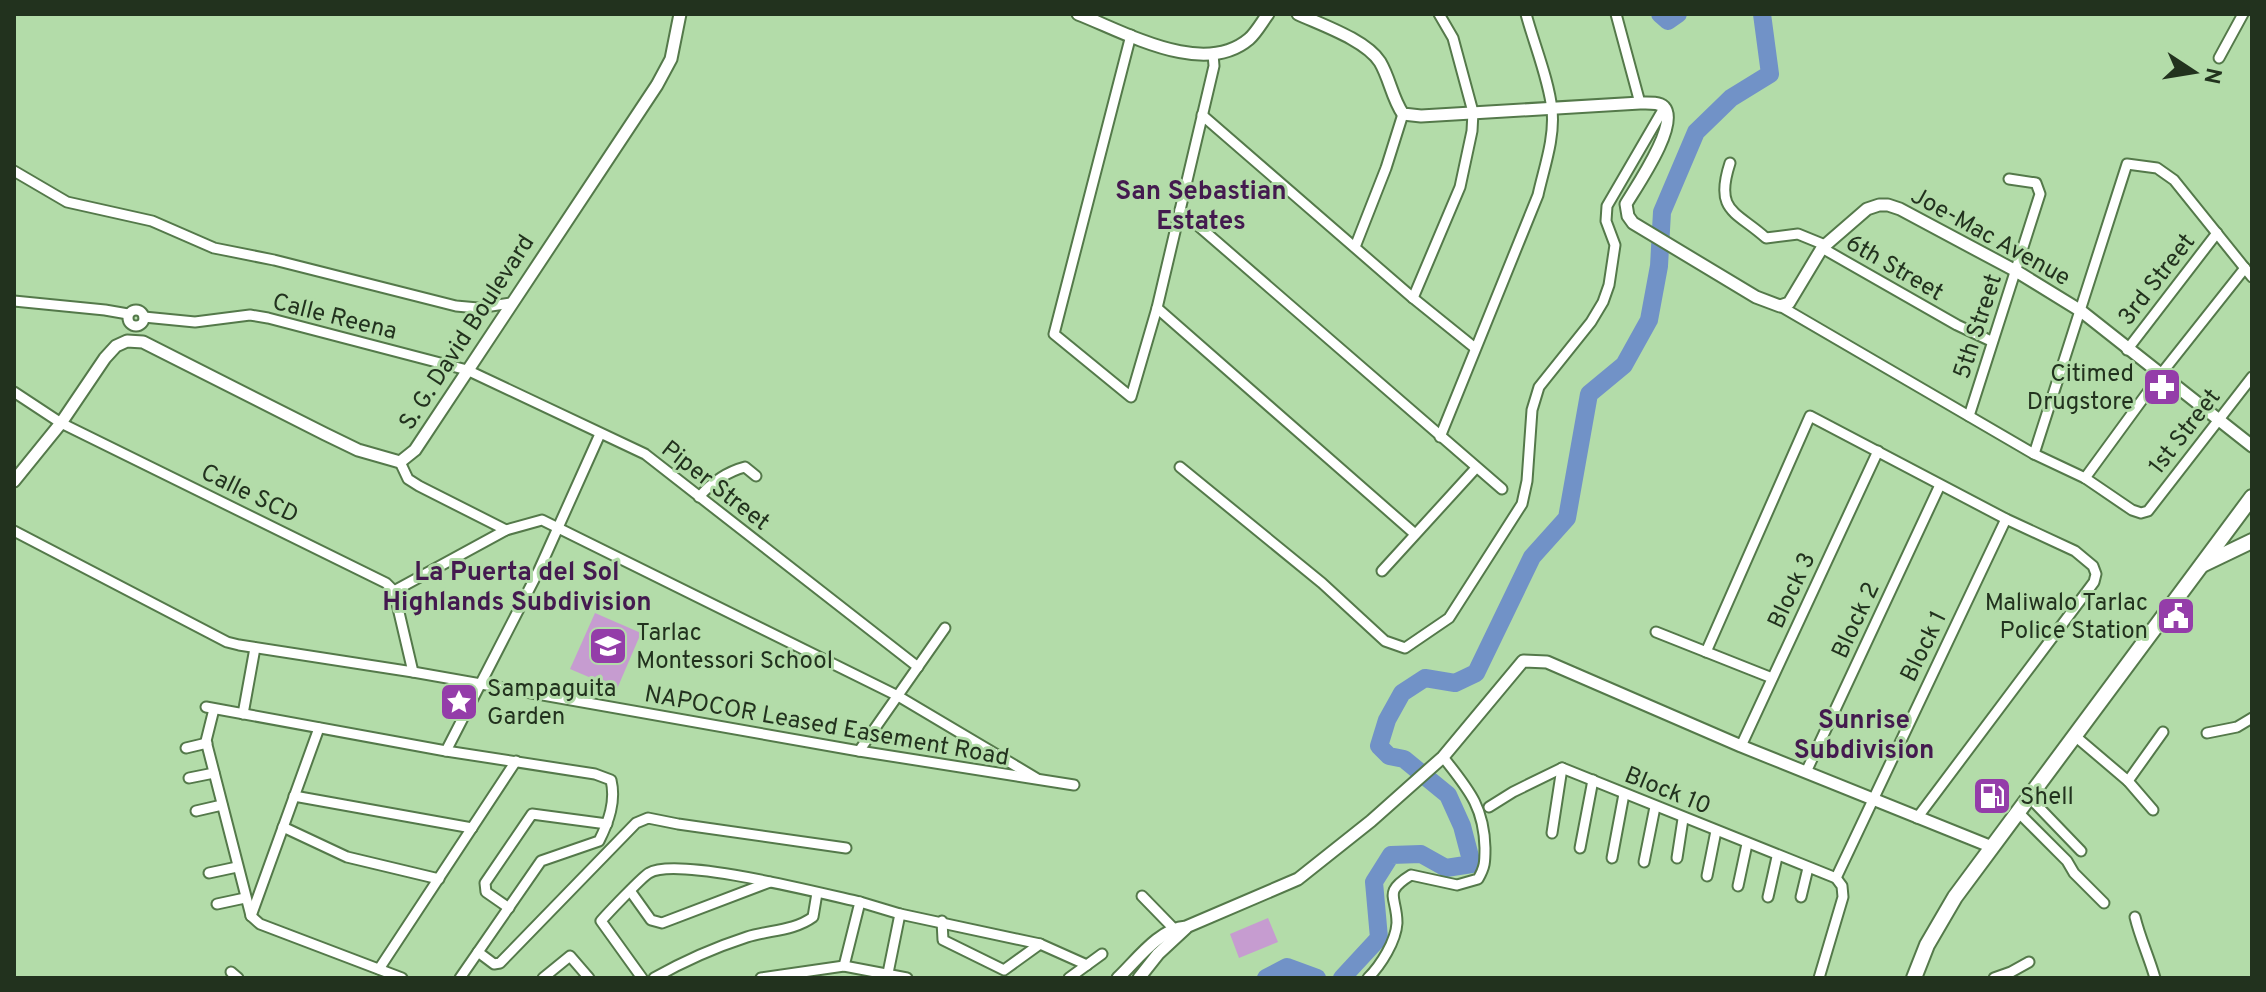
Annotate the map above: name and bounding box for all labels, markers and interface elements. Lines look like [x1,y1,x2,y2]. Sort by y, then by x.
north arrow [2154,32,2234,112]
text: N [2196,65,2226,86]
district label: San Sebastian Estates [1115,176,1287,239]
street label: Joe-Mac Avenue [1905,182,2075,294]
street label: 3rd Street [2112,228,2203,332]
street label: 6th Street [1840,229,1948,309]
street label: S. G. David Boulevard [393,230,542,436]
street label: 5th Street [1948,270,2010,383]
street label: Calle Reena [269,288,400,348]
place label: Citimed Drugstore [2027,360,2134,418]
pharmacy icon: Citimed Drugstore [2141,366,2183,408]
street label: 1st Street [2143,383,2228,481]
street label: Piper Street [655,435,775,538]
street label: Calle SCD [195,458,303,531]
street label: Block 3 [1762,548,1823,634]
district label: La Puerta del Sol Highlands Subdivision [382,557,652,620]
street label: Block 2 [1826,578,1888,664]
place label: Maliwalo Tarlac Police Station [1985,589,2148,647]
public building icon: Maliwalo Tarlac Police Station [2155,595,2197,637]
street label: Block 1 [1895,607,1955,687]
place label: Tarlac Montessori School [636,619,833,677]
school or university icon: Tarlac Montessori School [587,625,629,667]
place label: Sampaguita Garden [487,675,616,733]
street label: NAPOCOR Leased Easement Road [642,680,1011,774]
place icon: Sampaguita Garden [438,681,480,723]
district label: Sunrise Subdivision [1794,705,1934,768]
street label: Block 10 [1620,761,1715,823]
fuel station icon: Shell [1971,775,2013,817]
place label: Shell [2020,783,2074,813]

